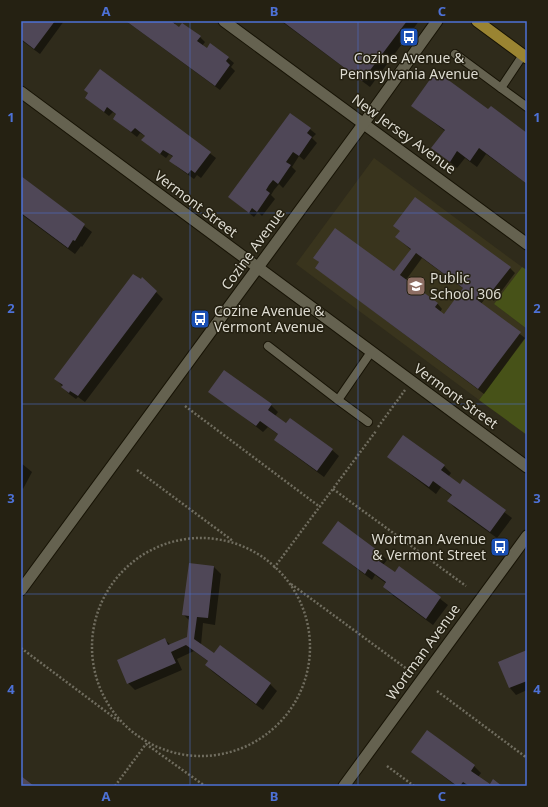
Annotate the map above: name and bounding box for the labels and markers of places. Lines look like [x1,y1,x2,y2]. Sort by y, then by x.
bus stop icon: Cozine Avenue & Pennsylvania Avenue [398,26,420,48]
place label: Cozine Avenue & Pennsylvania Avenue [339,48,479,83]
place label: Public School 306 [430,268,501,303]
school or university icon: Public School 306 [405,275,427,297]
place label: Cozine Avenue & Vermont Avenue [214,301,325,336]
bus stop icon: Cozine Avenue & Vermont Avenue [189,308,211,330]
place label: Wortman Avenue & Vermont Street [372,529,486,564]
bus stop icon: Wortman Avenue & Vermont Street [489,536,511,558]

